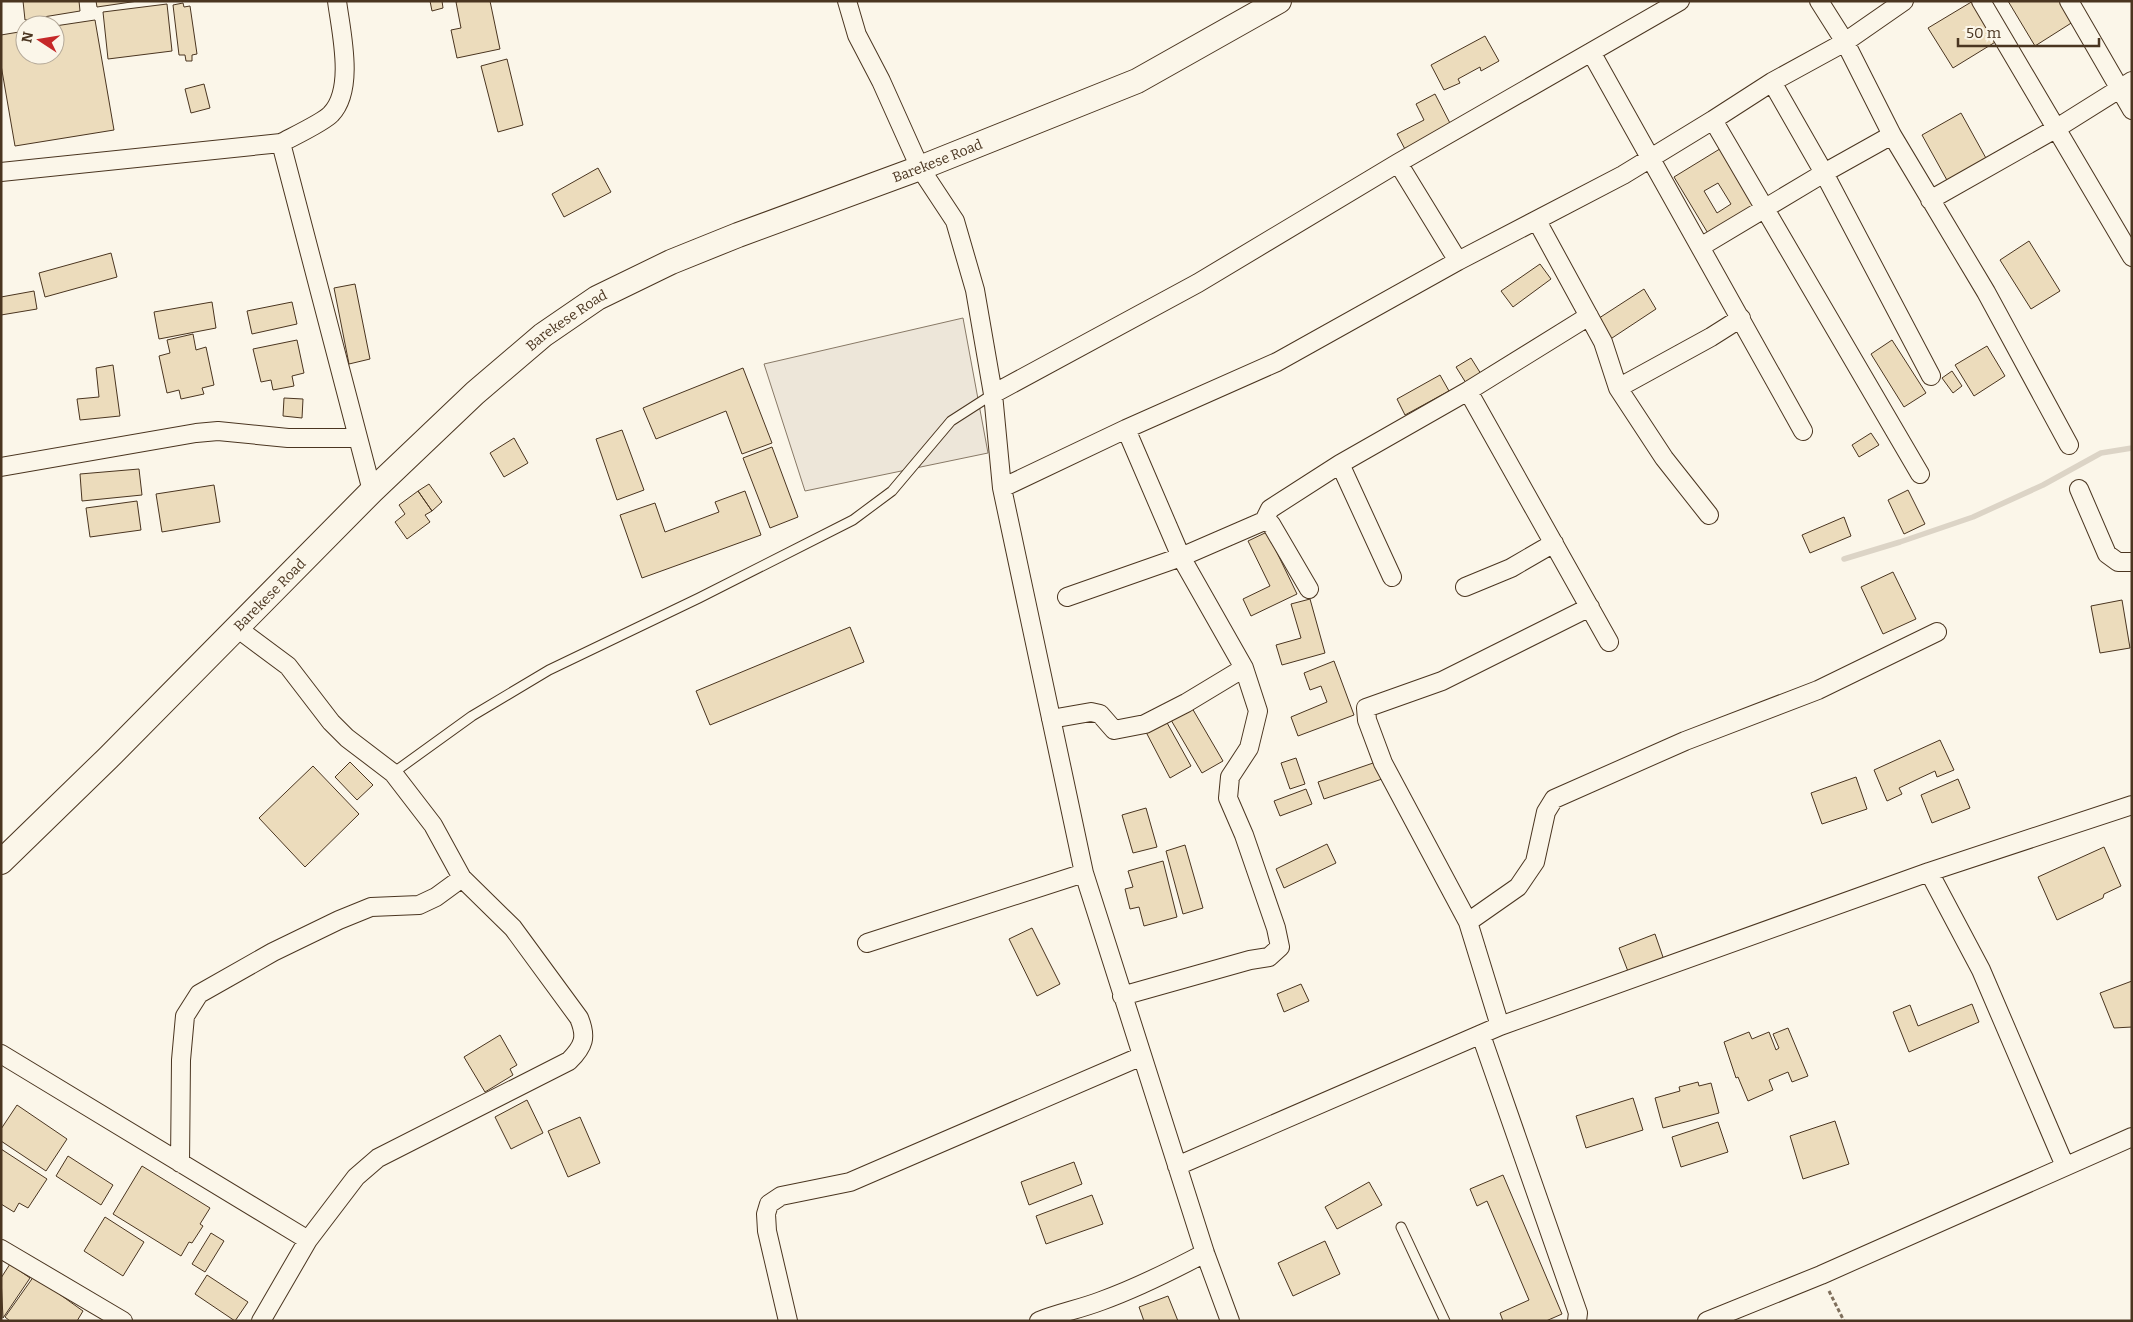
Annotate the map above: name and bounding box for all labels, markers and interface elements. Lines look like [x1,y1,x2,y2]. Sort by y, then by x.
north arrow [15,15,65,65]
scale bar [1958,15,2099,47]
text: 50 m [1966,24,2002,42]
text: N [18,30,37,44]
street label: Barekese Road [890,136,985,186]
street label: Barekese Road [523,286,610,355]
street label: Barekese Road [230,555,309,635]

